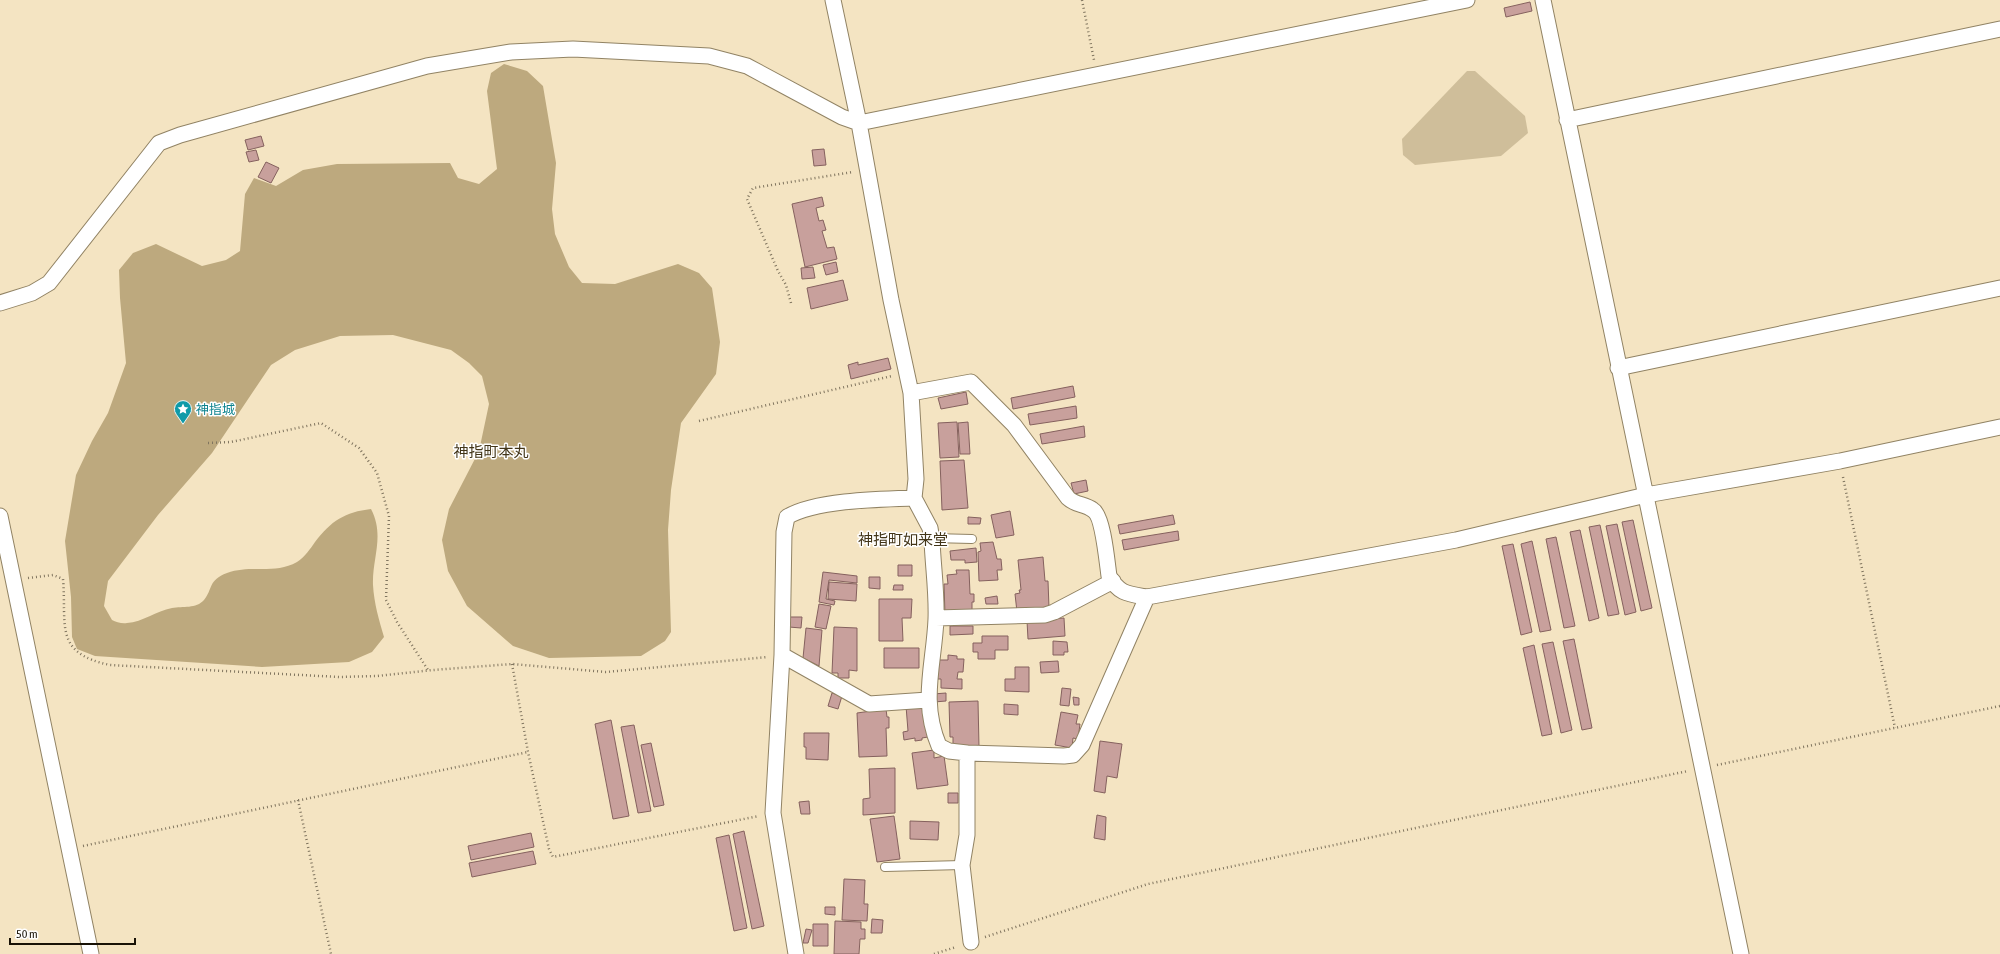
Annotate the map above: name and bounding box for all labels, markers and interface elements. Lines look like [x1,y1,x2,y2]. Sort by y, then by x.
place icon: 神指城 [173,399,193,424]
place label: 神指城 [196,402,235,417]
district label: 神指町本丸 [453,443,529,460]
district label: 神指町如来堂 [858,531,948,548]
scale bar [10,920,135,946]
text: 50 m [16,927,38,941]

